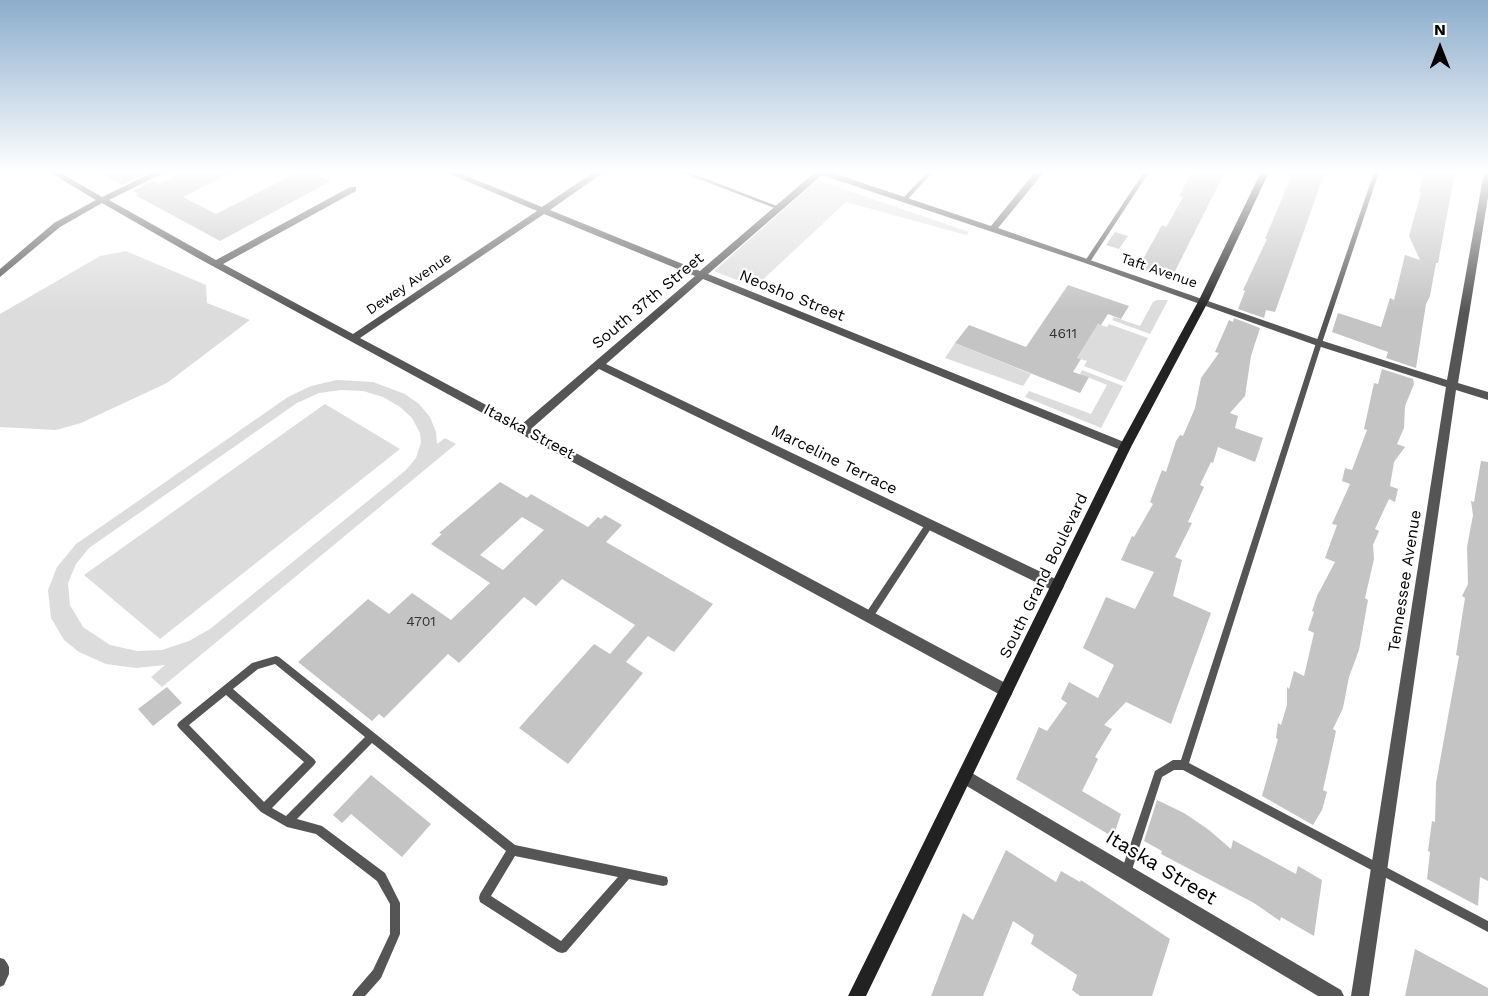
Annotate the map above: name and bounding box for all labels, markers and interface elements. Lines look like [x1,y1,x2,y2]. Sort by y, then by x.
north arrow [1410,18,1470,78]
text: N [1434,20,1446,39]
street label: Dewey Avenue [363,249,455,319]
street label: South 37th Street [588,249,708,353]
street label: Taft Avenue [1119,250,1199,292]
street label: Neosho Street [736,266,848,326]
house number: 4611 [1049,326,1077,342]
street label: Itaska Street [480,400,578,464]
street label: Marceline Terrace [768,421,900,499]
street label: South Grand Boulevard [996,490,1092,662]
street label: Tennessee Avenue [1384,509,1426,653]
house number: 4701 [406,614,436,630]
street label: Itaska Street [1101,825,1221,911]

